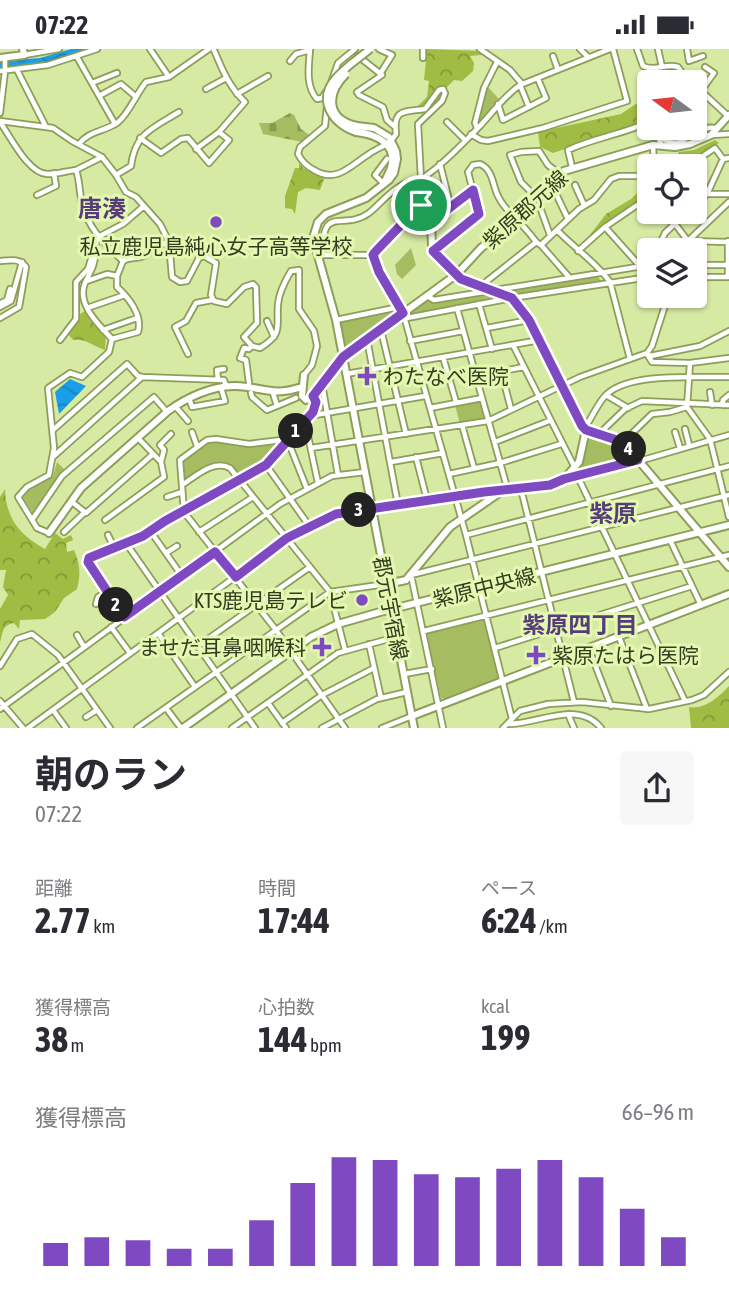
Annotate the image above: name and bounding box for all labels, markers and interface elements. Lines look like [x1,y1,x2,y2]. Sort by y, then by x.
text: 07:22 [35,10,89,40]
north arrow [637,70,707,140]
map controls [637,70,707,308]
button: locate [637,154,707,224]
street label: 紫原郡元線 [478,165,572,253]
pin [391,175,451,235]
icon: arrive [402,186,440,224]
district label: 唐湊 [78,195,126,222]
marker: 私立鹿児島純心女子高等学校 [208,214,224,230]
place label: 私立鹿児島純心女子高等学校 [80,234,353,258]
button: layers [637,238,707,308]
place label: わたなべ医院 [383,364,509,388]
marker: わたなべ医院 [357,366,377,386]
pin: 1 [278,413,314,449]
text: 1 [291,419,300,441]
pin: 4 [612,431,646,467]
text: 4 [624,437,633,459]
pin: 3 [342,493,376,527]
text: 3 [354,498,363,520]
district label: 紫原 [589,500,637,527]
street label: 郡元宇宿線 [369,554,413,662]
street label: 紫原中央線 [430,563,538,611]
pin: 2 [99,587,134,623]
place label: KTS鹿児島テレビ [194,588,348,612]
marker: KTS鹿児島テレビ [354,592,370,608]
text: 2 [111,593,120,615]
district label: 紫原四丁目 [523,612,638,638]
place label: ませだ耳鼻咽喉科 [139,635,306,659]
marker: ませだ耳鼻咽喉科 [312,637,332,657]
place label: 紫原たはら医院 [552,643,699,667]
marker: 紫原たはら医院 [526,645,546,665]
button: share [620,751,694,825]
text: 朝のラン [35,753,187,796]
text: 07:22 [35,801,82,827]
text: 距離 [35,877,73,899]
text: 時間 [258,877,296,899]
text: ペース [481,877,537,899]
text: 2.77 [35,900,91,940]
text: 17:44 [258,900,330,940]
text: 6:24 [481,900,537,940]
text: km [91,915,115,937]
text: /km [537,915,568,937]
text: kcal [481,995,510,1017]
text: 獲得標高 [35,996,111,1018]
text: 心拍数 [258,996,315,1018]
text: 199 [481,1017,530,1057]
text: 38 [35,1019,68,1059]
text: 144 [258,1019,307,1059]
text: m [68,1034,84,1056]
text: bpm [307,1034,342,1056]
text: 66–96 m [622,1099,694,1125]
text: 獲得標高 [35,1105,127,1131]

